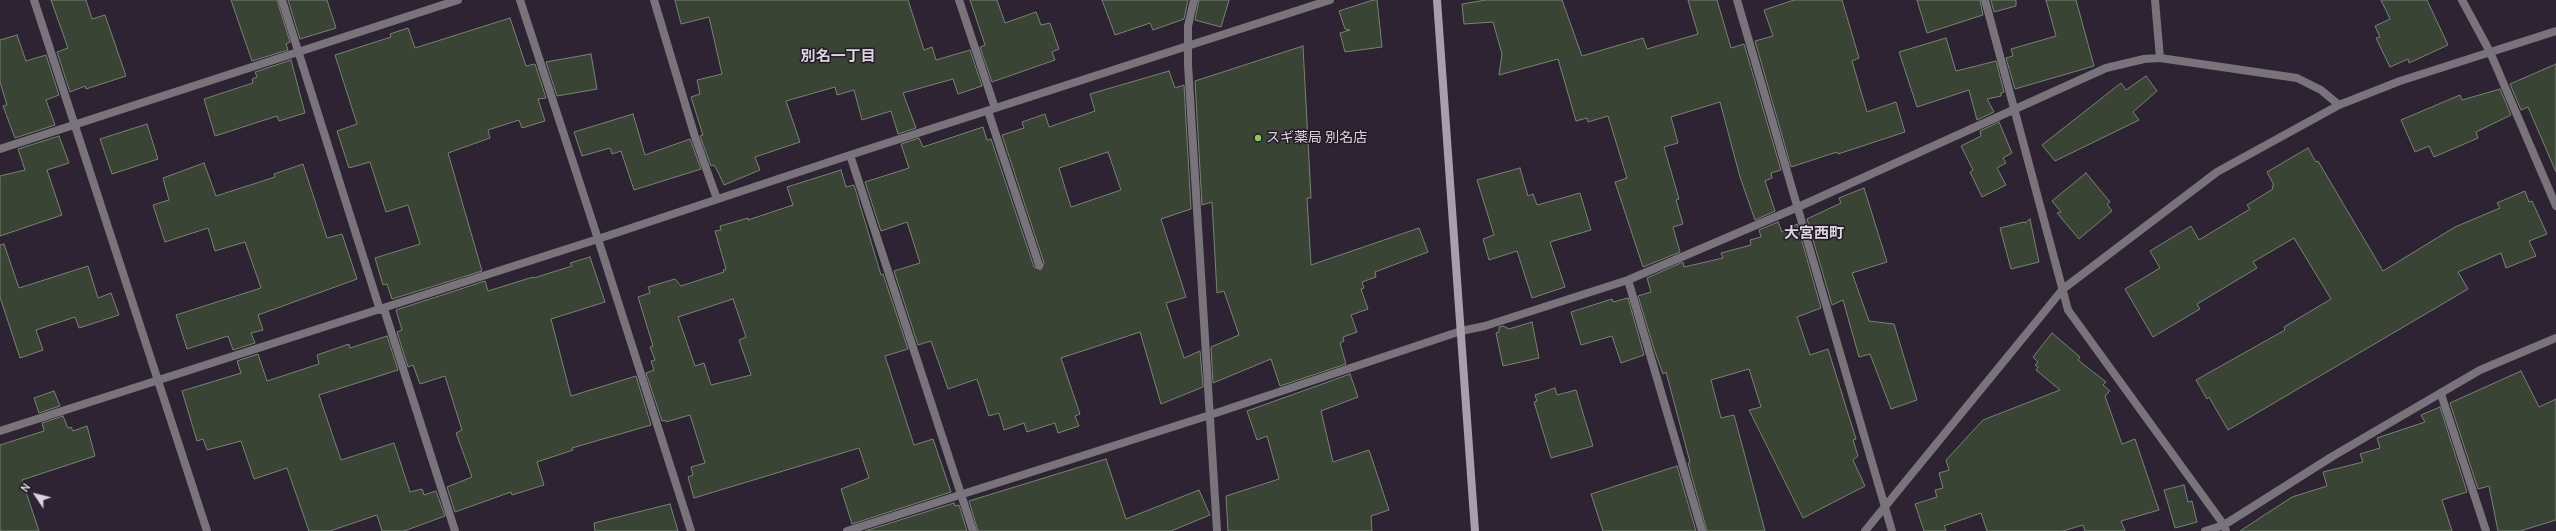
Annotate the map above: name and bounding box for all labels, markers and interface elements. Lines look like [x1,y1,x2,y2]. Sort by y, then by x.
district label: 別名一丁目 [801,48,875,66]
place label: スギ薬局 別名店 [1266,130,1367,146]
marker: スギ薬局 別名店 [1253,133,1263,143]
district label: 大宮西町 [1784,225,1844,243]
north arrow [16,475,56,515]
text: N [18,481,33,495]

